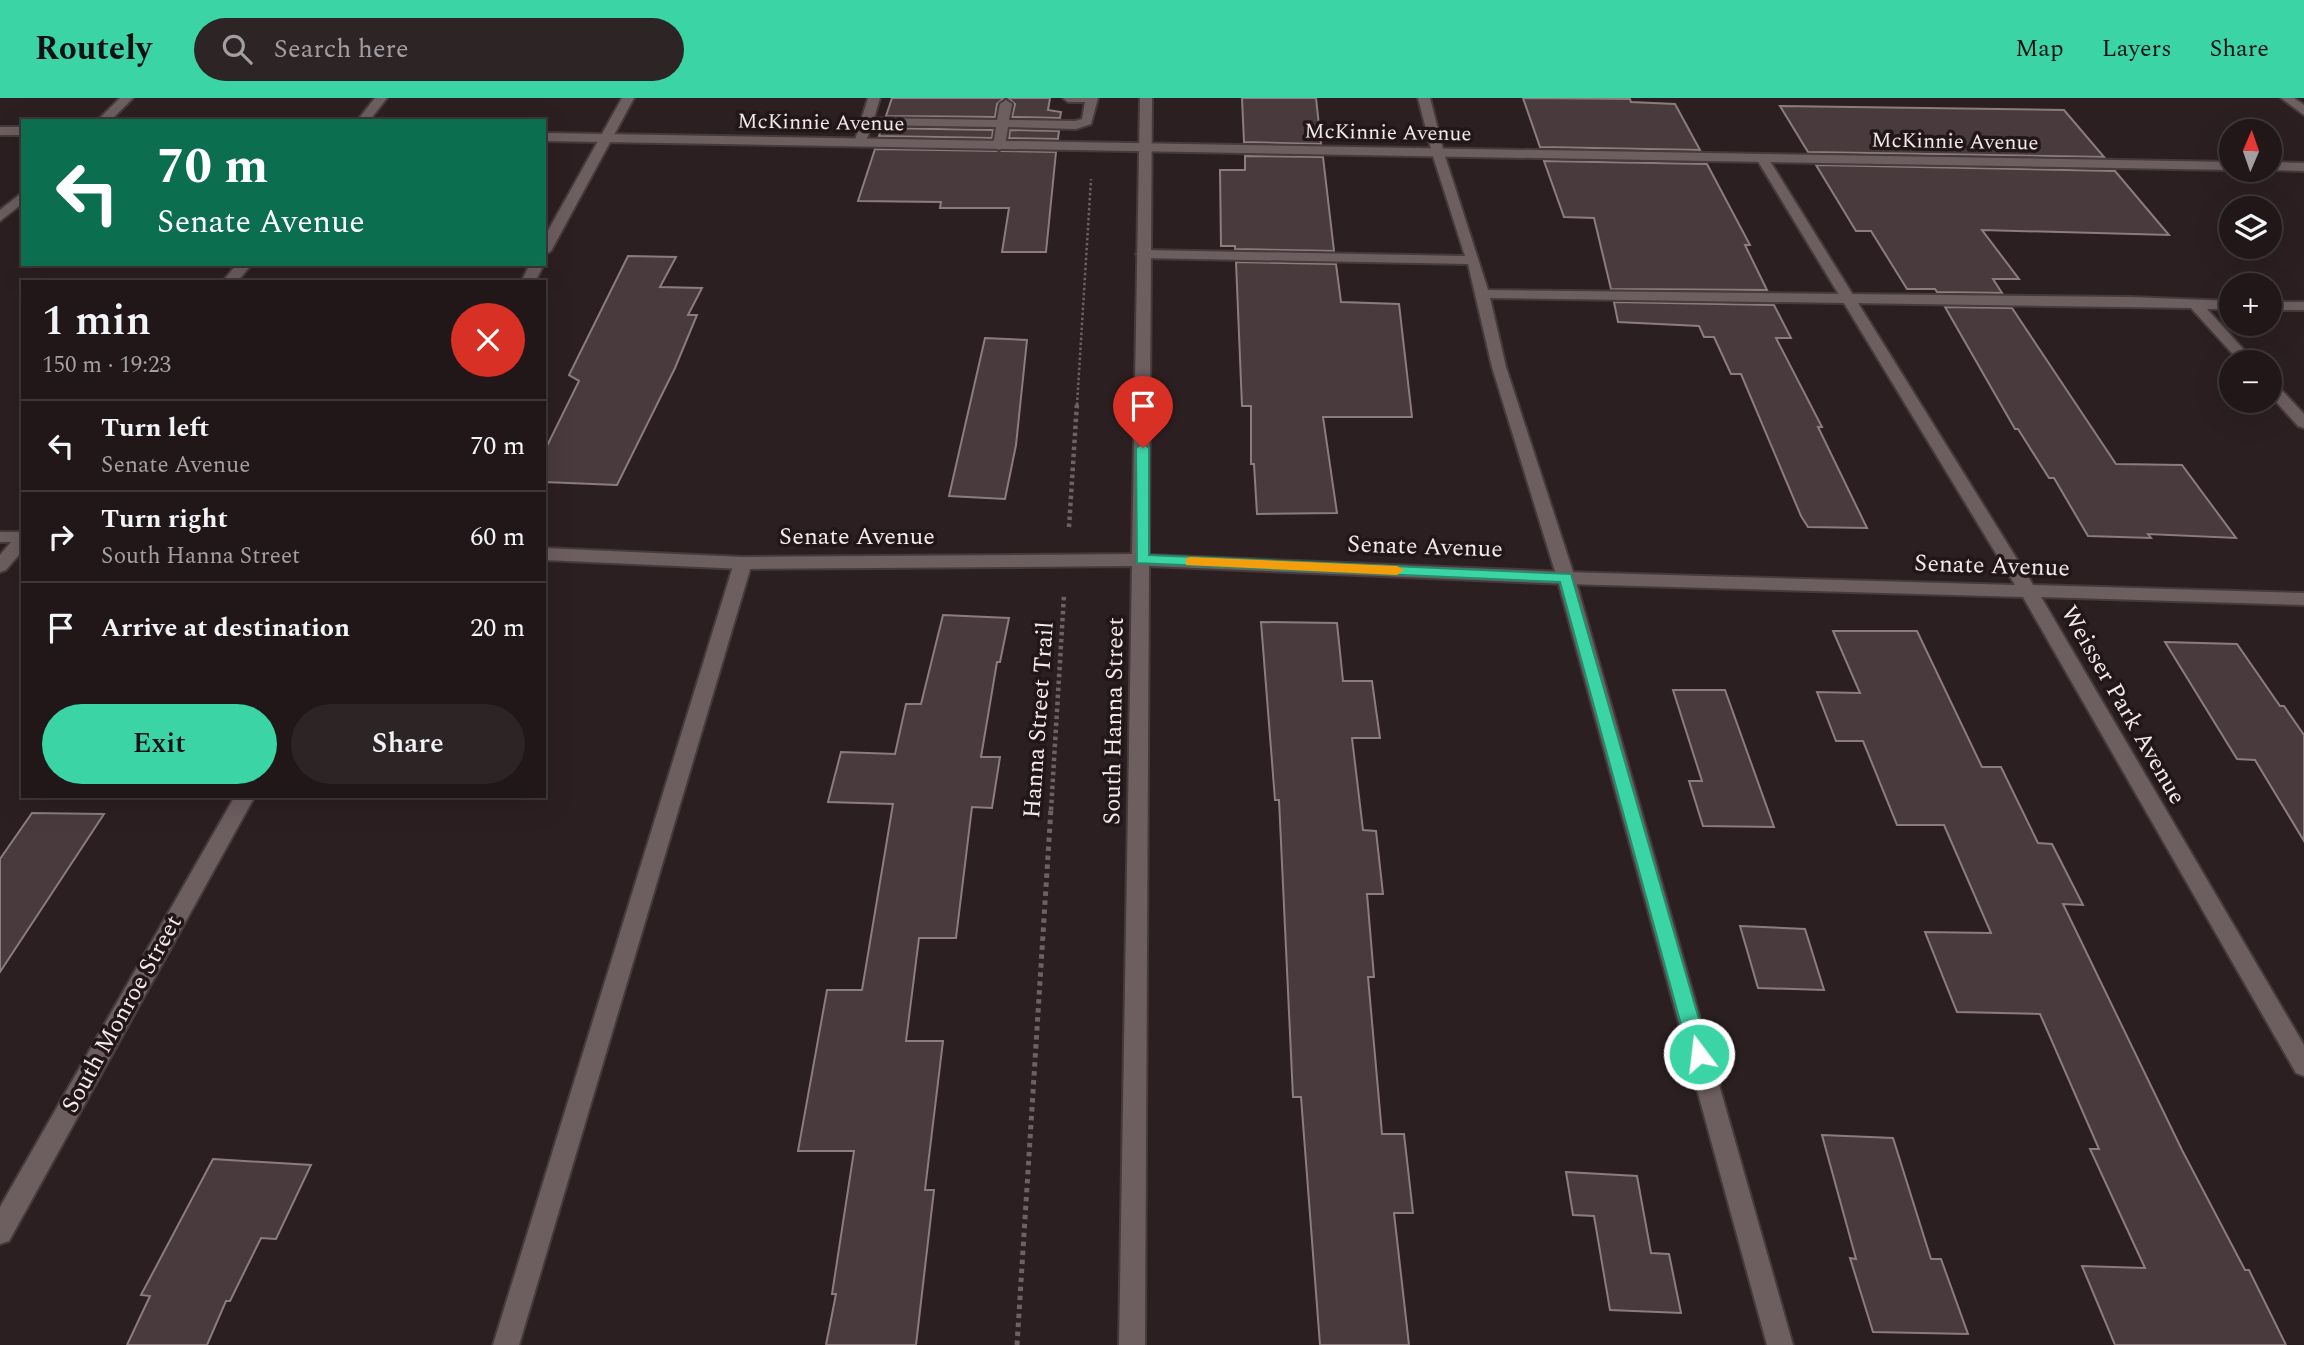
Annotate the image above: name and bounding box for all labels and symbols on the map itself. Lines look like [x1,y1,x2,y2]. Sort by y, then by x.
street label: McKinnie Avenue [737,106,905,140]
street label: McKinnie Avenue [1304,116,1472,150]
north arrow [2219,119,2282,182]
street label: McKinnie Avenue [1871,125,2039,159]
pin [1113,376,1173,448]
street label: Senate Avenue [779,519,935,555]
street label: Senate Avenue [1347,526,1503,568]
street label: Senate Avenue [1914,545,2070,587]
street label: Weisser Park Avenue [2051,599,2195,811]
street label: South Hanna Street [1094,617,1134,825]
street label: Hanna Street Trail [1014,620,1064,820]
street label: South Monroe Street [53,909,191,1119]
position arrow [1662,1017,1736,1091]

